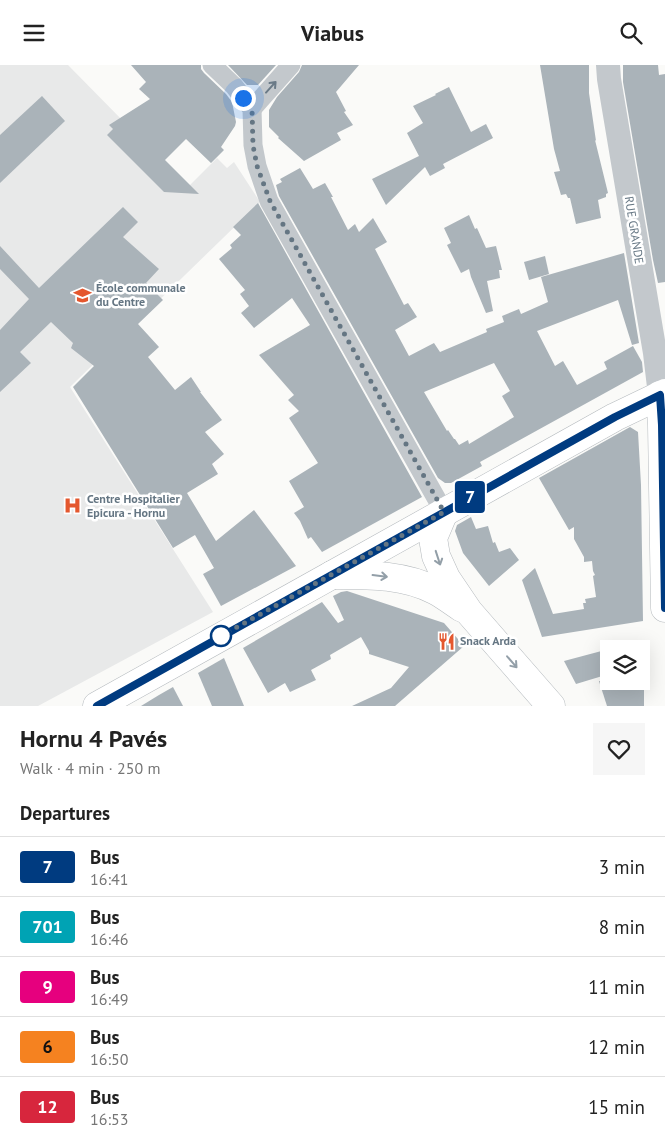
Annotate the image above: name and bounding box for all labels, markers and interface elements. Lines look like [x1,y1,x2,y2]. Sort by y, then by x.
icon: menu [20,19,48,47]
text: Viabus [301,19,364,47]
icon: search [617,19,645,47]
one-way arrow [266,81,277,94]
your location [231,86,256,111]
street label: RUE GRANDE [622,195,647,265]
place label: École communale du Centre [96,280,186,309]
school or university icon: École communale du Centre [72,285,92,305]
line badge: 7 [454,481,486,513]
text: 7 [465,485,475,508]
place label: Centre Hospitalier Epicura - Hornu [87,491,180,520]
hospital icon: Centre Hospitalier Epicura - Hornu [63,496,83,516]
one-way arrow [433,550,443,566]
one-way arrow [371,571,387,581]
unlabelled marker [210,625,232,647]
restaurant icon: Snack Arda [436,631,456,651]
place label: Snack Arda [460,633,516,648]
map controls [600,640,650,690]
button: layers [600,640,650,690]
one-way arrow [507,656,518,669]
text: Hornu 4 Pavés [20,723,167,754]
button: heart [593,723,645,775]
text: Walk · 4 min · 250 m [20,758,160,778]
text: Departures [20,801,110,825]
text: Bus [90,845,119,869]
text: 7 [42,855,53,878]
text: 3 min [599,855,645,879]
text: 16:41 [90,869,128,889]
text: Bus [90,905,119,929]
text: 701 [32,915,63,938]
text: 8 min [599,915,645,939]
text: 16:46 [90,929,128,949]
text: Bus [90,965,119,989]
text: 9 [42,975,53,998]
text: 11 min [588,975,645,999]
text: 16:49 [90,989,128,1009]
text: Bus [90,1025,119,1049]
text: 6 [42,1035,53,1058]
text: 12 min [588,1035,645,1059]
text: 16:50 [90,1049,128,1069]
text: Bus [90,1085,119,1109]
text: 12 [37,1095,58,1118]
text: 15 min [588,1095,645,1119]
text: 16:53 [90,1109,128,1129]

